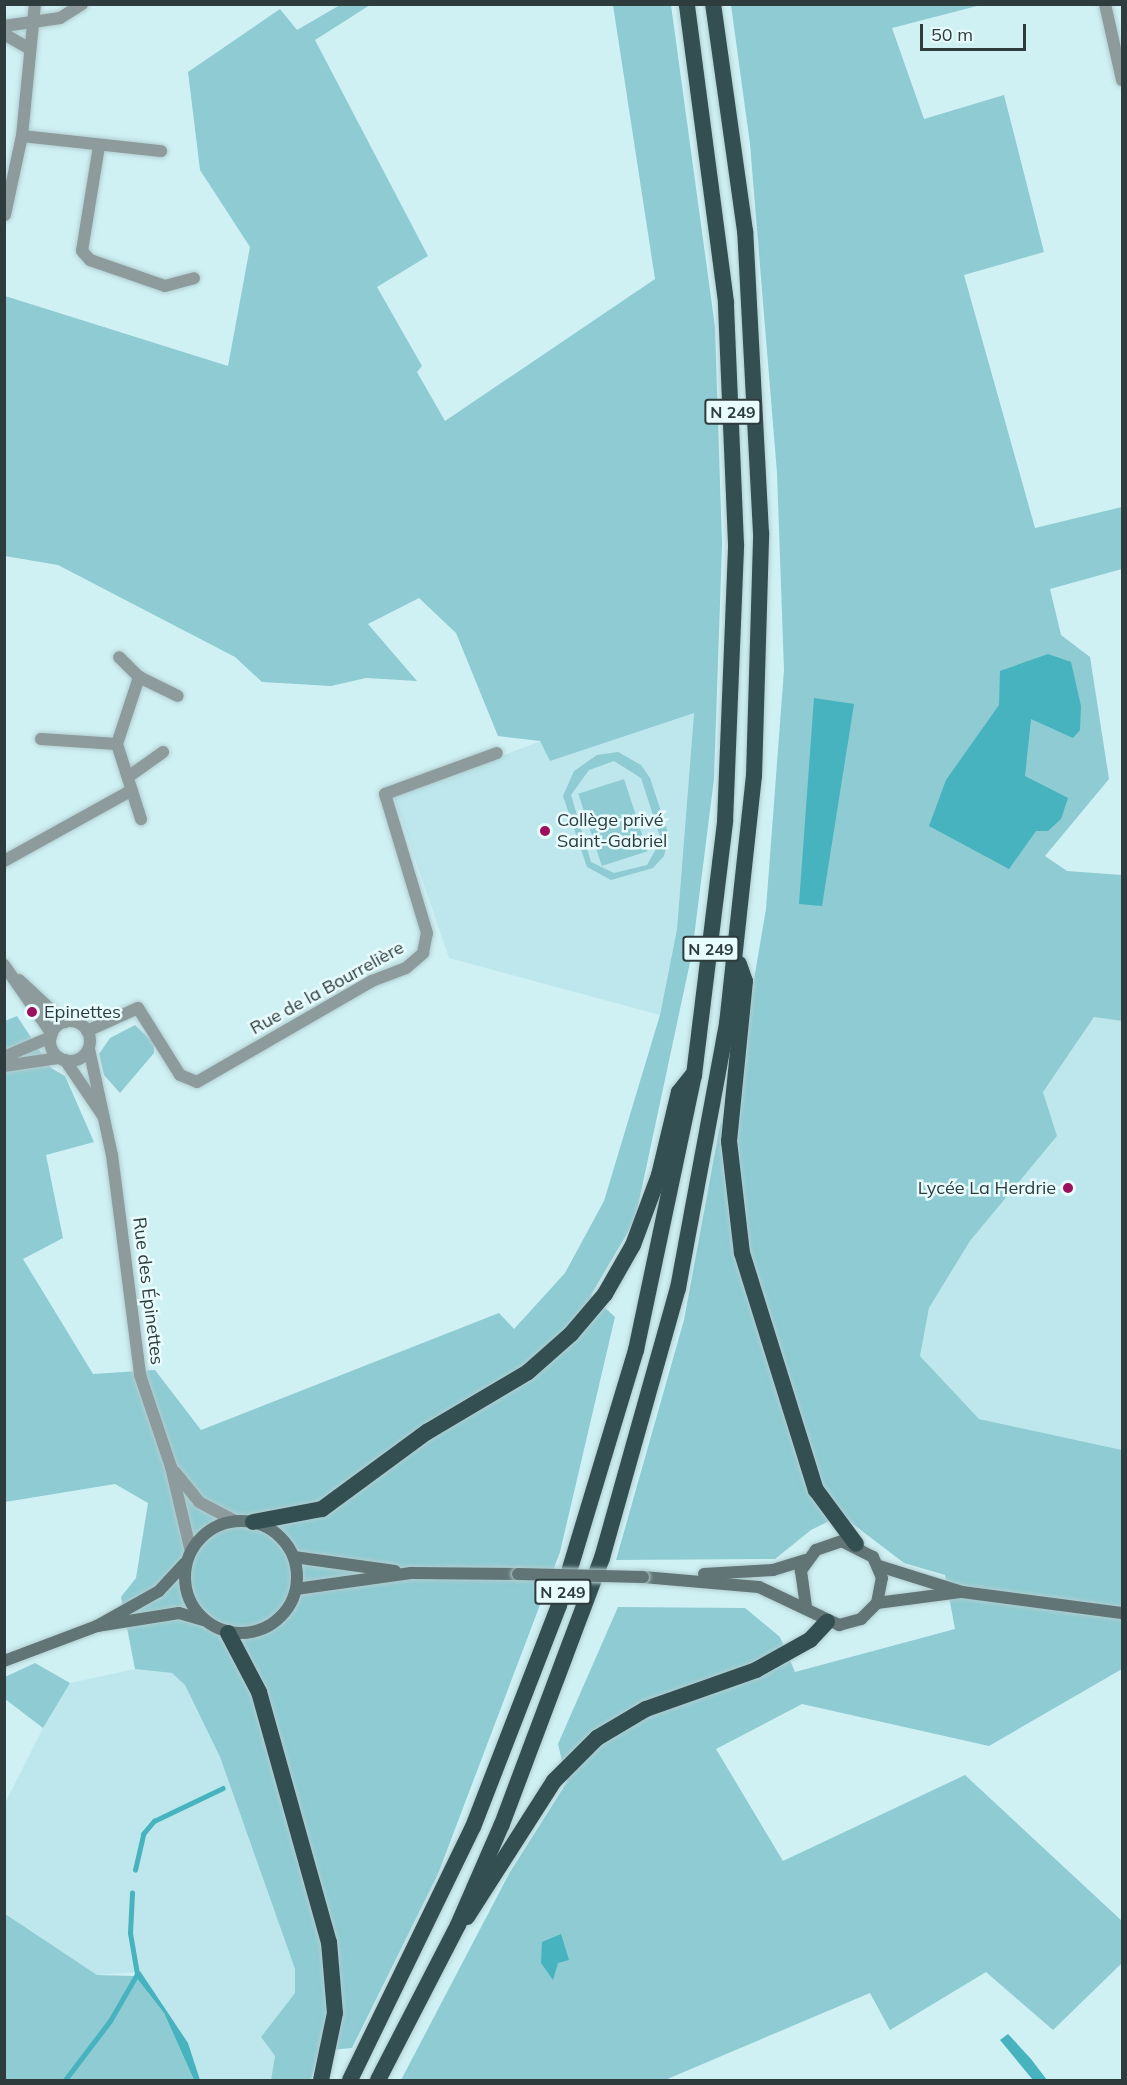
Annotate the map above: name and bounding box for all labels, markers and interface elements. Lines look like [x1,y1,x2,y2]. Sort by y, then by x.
scale bar [923,12,1030,50]
text: 50 m [931,23,973,46]
road number: N 249 [703,399,763,425]
place label: Collège privé Saint-Gabriel [557,810,667,852]
marker: Collège privé Saint-Gabriel [538,824,552,838]
road number: N 249 [681,936,741,962]
street label: Rue de la Bourrelière [246,937,408,1039]
place label: Epinettes [44,1001,121,1023]
marker: Epinettes [25,1005,39,1019]
place label: Lycée La Herdrie [918,1177,1056,1199]
marker: Lycée La Herdrie [1061,1181,1075,1195]
street label: Rue des Épinettes [128,1216,168,1366]
road number: N 249 [533,1579,593,1605]

